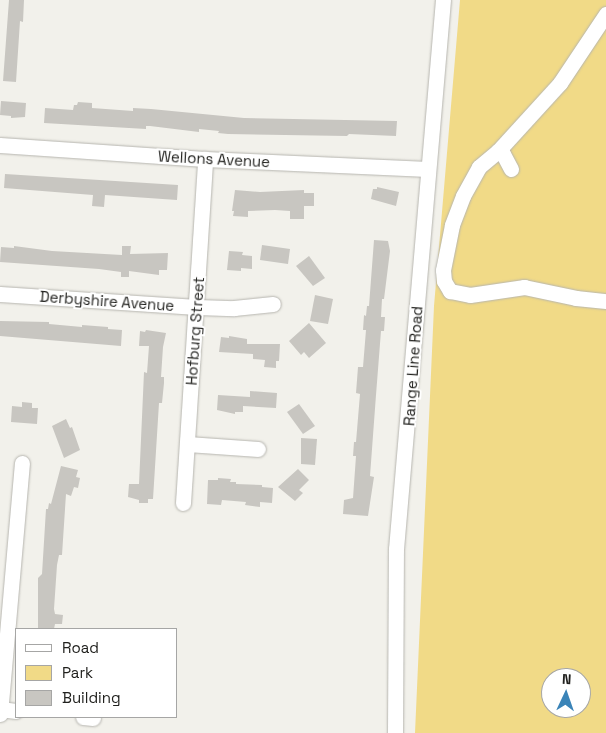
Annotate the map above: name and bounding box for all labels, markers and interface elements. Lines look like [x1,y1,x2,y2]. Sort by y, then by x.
street label: Wellons Avenue [157,147,271,171]
street label: Hofburg Street [182,276,208,386]
street label: Derbyshire Avenue [39,287,175,315]
street label: Range Line Road [400,305,426,427]
legend [15,628,178,718]
text: Road [62,638,99,657]
text: Park [62,663,93,682]
north arrow [541,668,591,718]
text: N [562,670,572,688]
text: Building [62,688,121,707]

